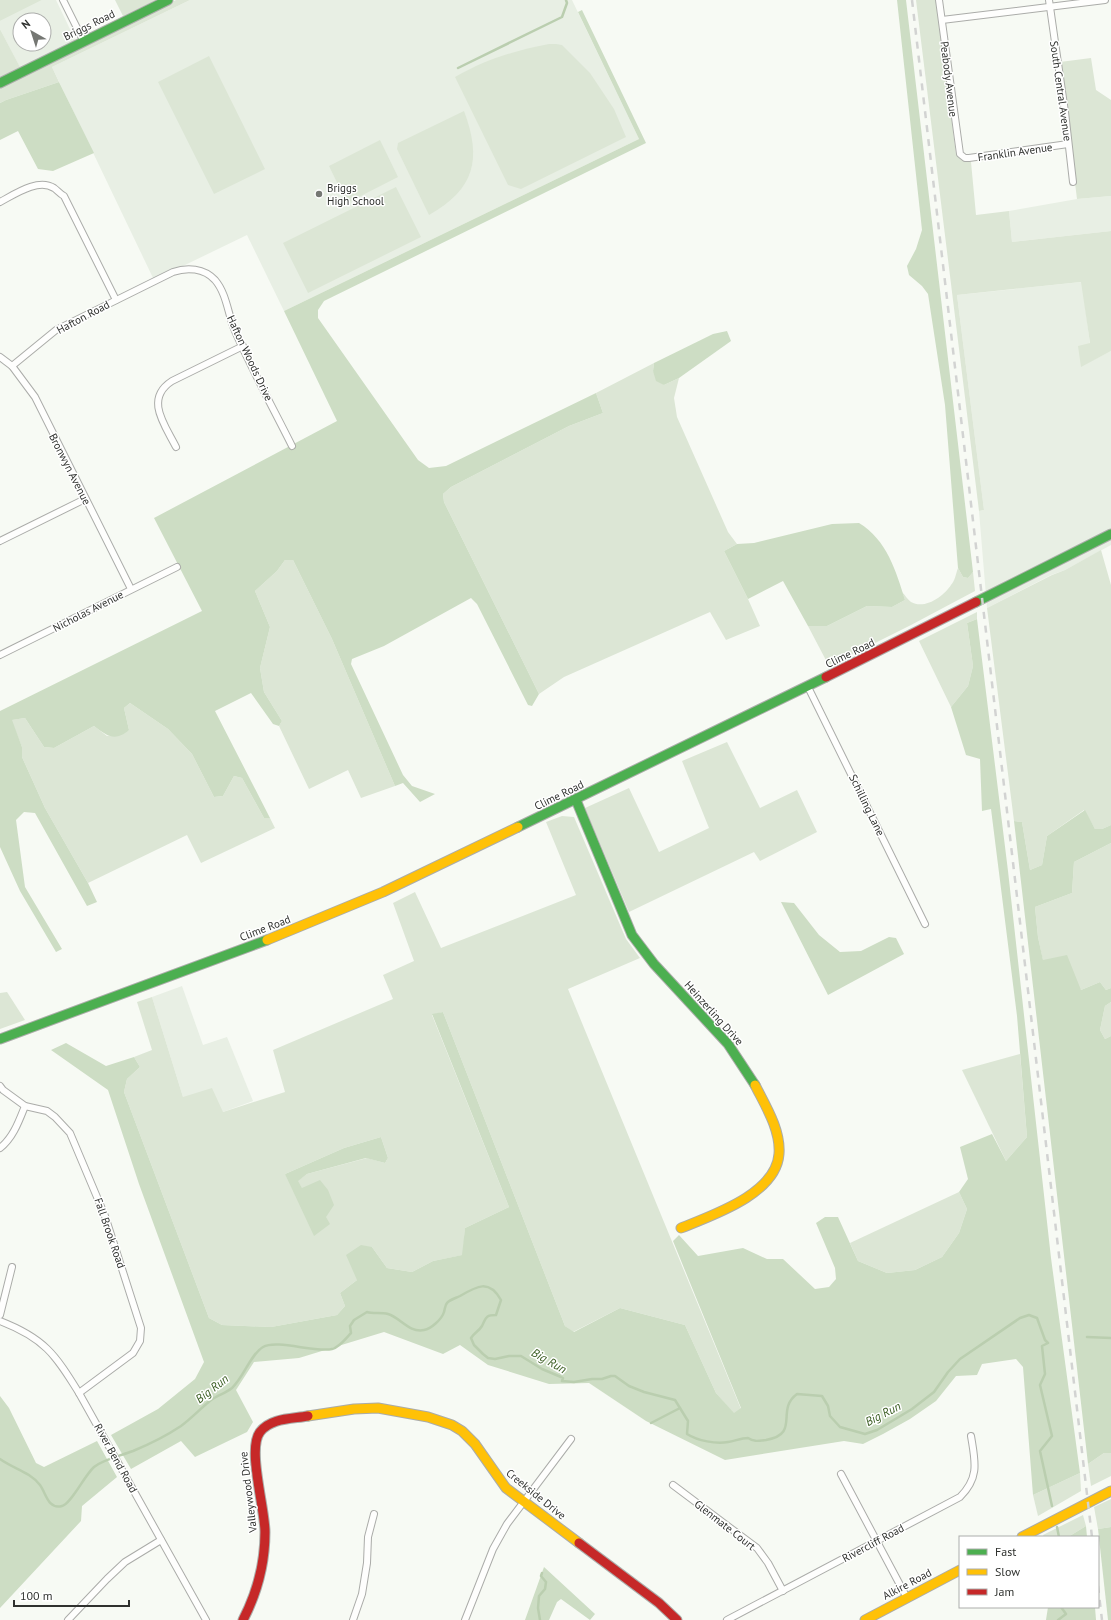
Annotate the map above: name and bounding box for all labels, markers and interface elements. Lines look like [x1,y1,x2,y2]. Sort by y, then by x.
street label: Briggs Road [61,6,117,44]
north arrow [12,12,52,52]
text: N [18,17,33,32]
street label: Peabody Avenue [937,40,961,118]
street label: South Central Avenue [1047,40,1075,142]
street label: Franklin Avenue [977,140,1054,164]
place label: Briggs High School [327,181,385,208]
marker: Briggs High School [314,189,324,199]
street label: Hafton Road [54,297,112,337]
street label: Hafton Woods Drive [224,313,276,403]
street label: Bronwyn Avenue [46,431,94,507]
street label: Nicholas Avenue [50,587,126,635]
street label: Clime Road [823,635,877,671]
street label: Schilling Lane [846,772,888,838]
street label: Clime Road [532,777,586,813]
street label: Clime Road [238,912,292,944]
street label: Heinzerling Drive [681,978,747,1048]
street label: Fall Brook Road [91,1196,129,1270]
water label: Big Run [529,1345,569,1377]
water label: Big Run [192,1371,231,1406]
water label: Big Run [862,1398,903,1429]
street label: River Bend Road [91,1421,141,1495]
street label: Valleywood Drive [236,1450,260,1534]
street label: Creekside Drive [503,1466,569,1523]
street label: Glenmate Court [692,1497,759,1553]
street label: Rivercliff Road [840,1521,907,1565]
legend [959,1536,1099,1608]
text: Fast [995,1544,1016,1559]
text: Slow [995,1564,1020,1579]
street label: Alkire Road [880,1565,934,1603]
scale bar [14,1582,129,1608]
text: Jam [994,1584,1014,1599]
text: 100 m [20,1588,53,1603]

